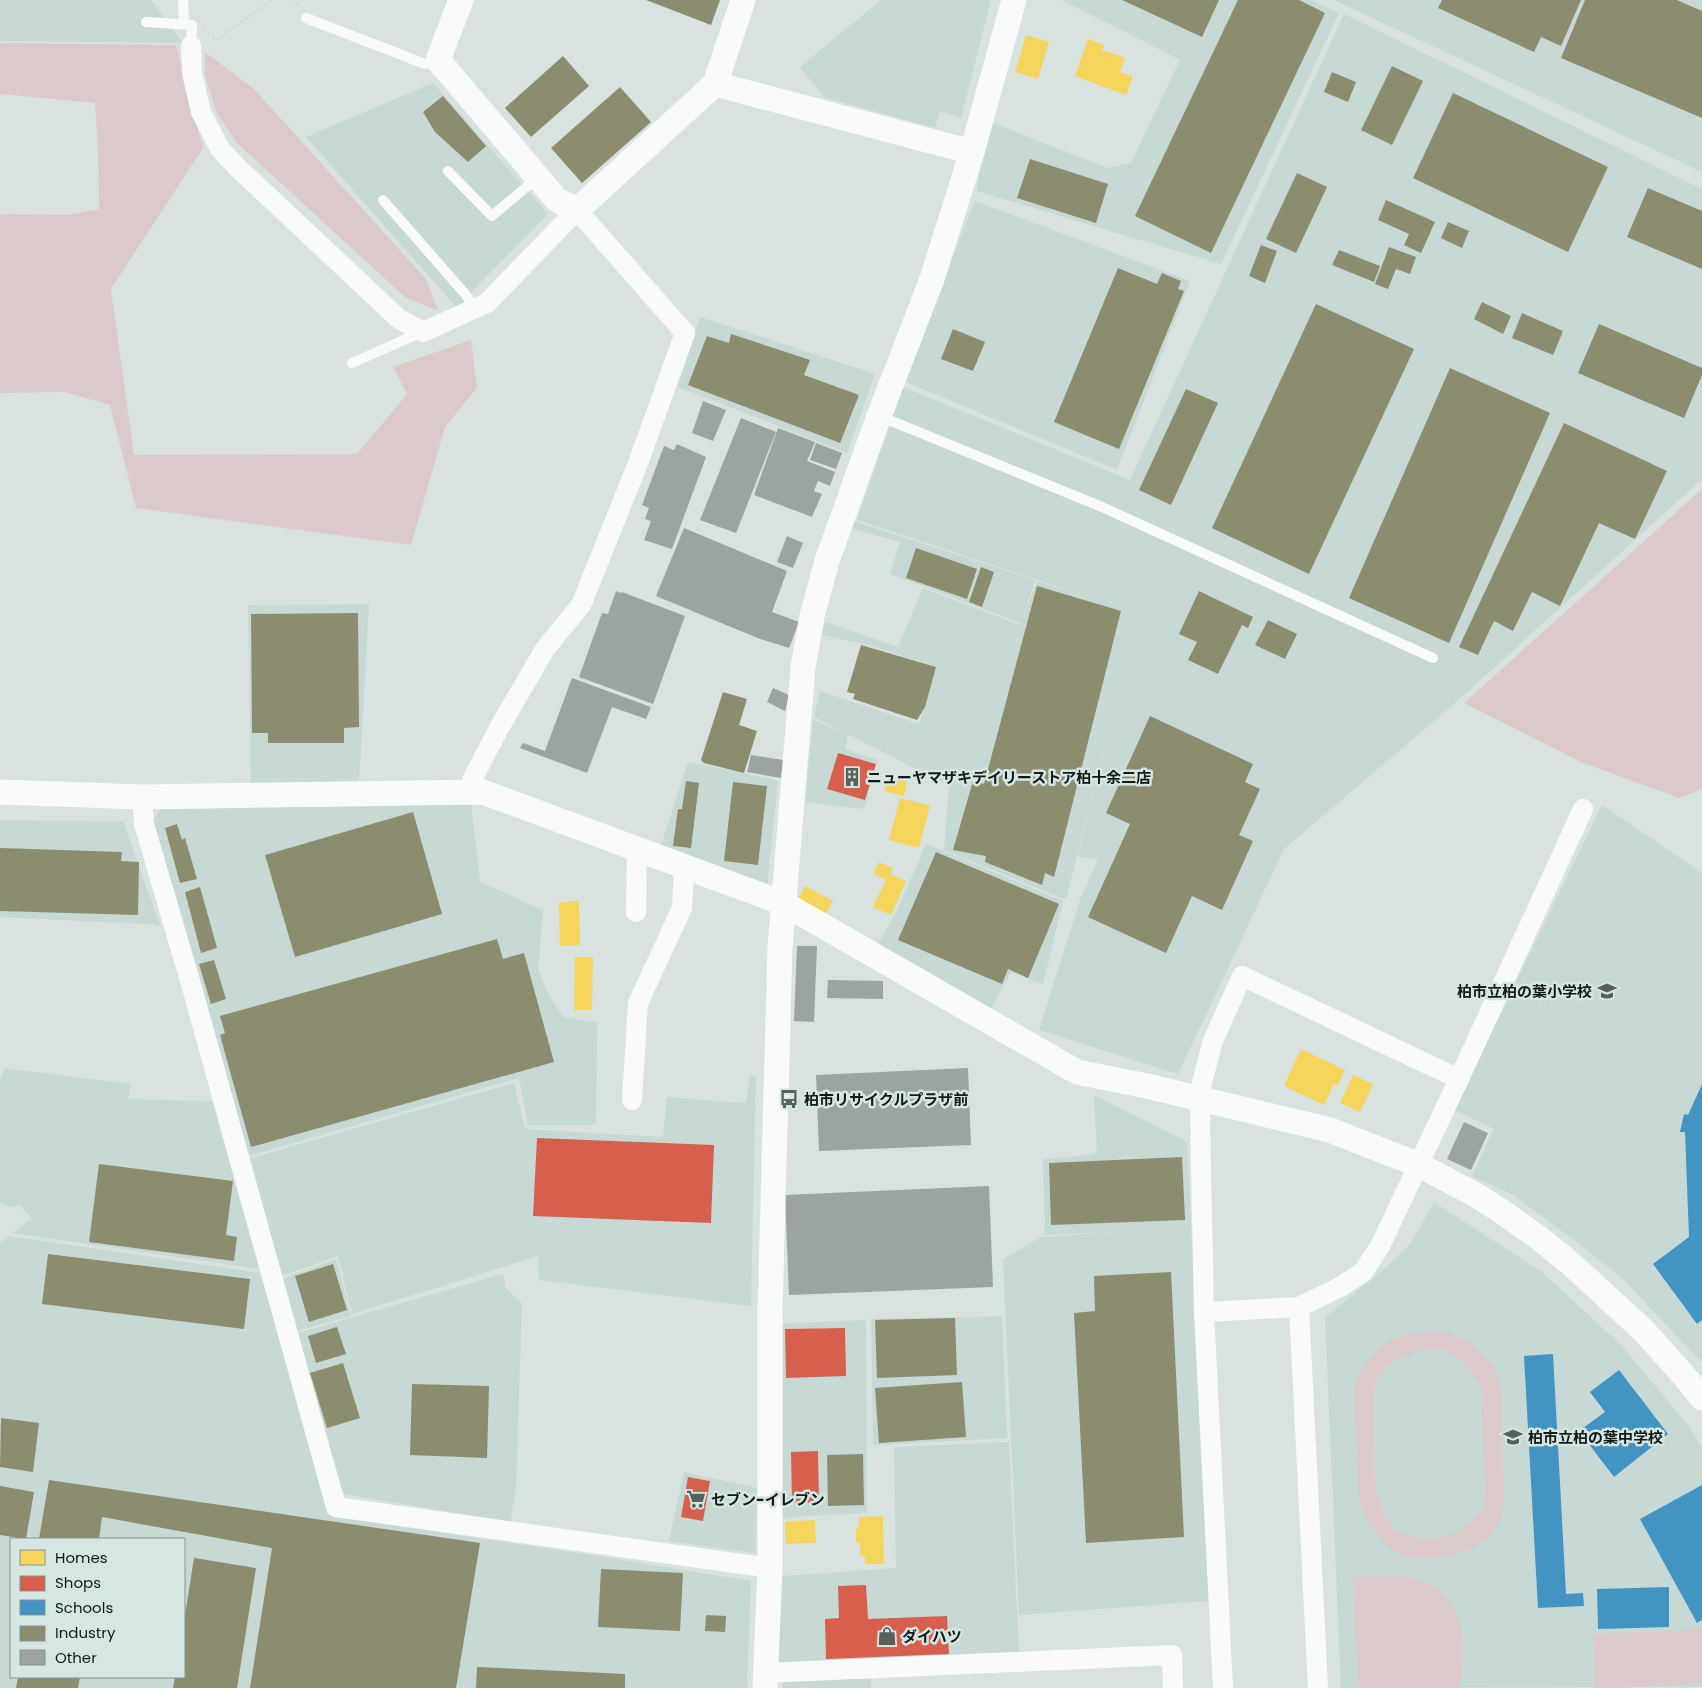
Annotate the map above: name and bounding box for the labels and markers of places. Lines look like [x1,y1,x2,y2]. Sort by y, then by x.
building icon: ニューヤマザキデイリーストア柏十余二店 [841,766,863,788]
place label: ニューヤマザキデイリーストア柏十余二店 [867,767,1151,788]
school or university icon: 柏市立柏の葉小学校 [1596,980,1618,1002]
place label: 柏市立柏の葉小学校 [1457,981,1592,1002]
bus stop icon: 柏市リサイクルプラザ前 [778,1088,800,1110]
place label: 柏市リサイクルプラザ前 [804,1089,968,1110]
school or university icon: 柏市立柏の葉中学校 [1502,1426,1524,1448]
place label: 柏市立柏の葉中学校 [1528,1427,1663,1448]
supermarket icon: セブン-イレブン [685,1488,707,1510]
place label: セブン-イレブン [711,1489,825,1510]
shop icon: ダイハツ [876,1625,898,1647]
place label: ダイハツ [902,1626,962,1647]

